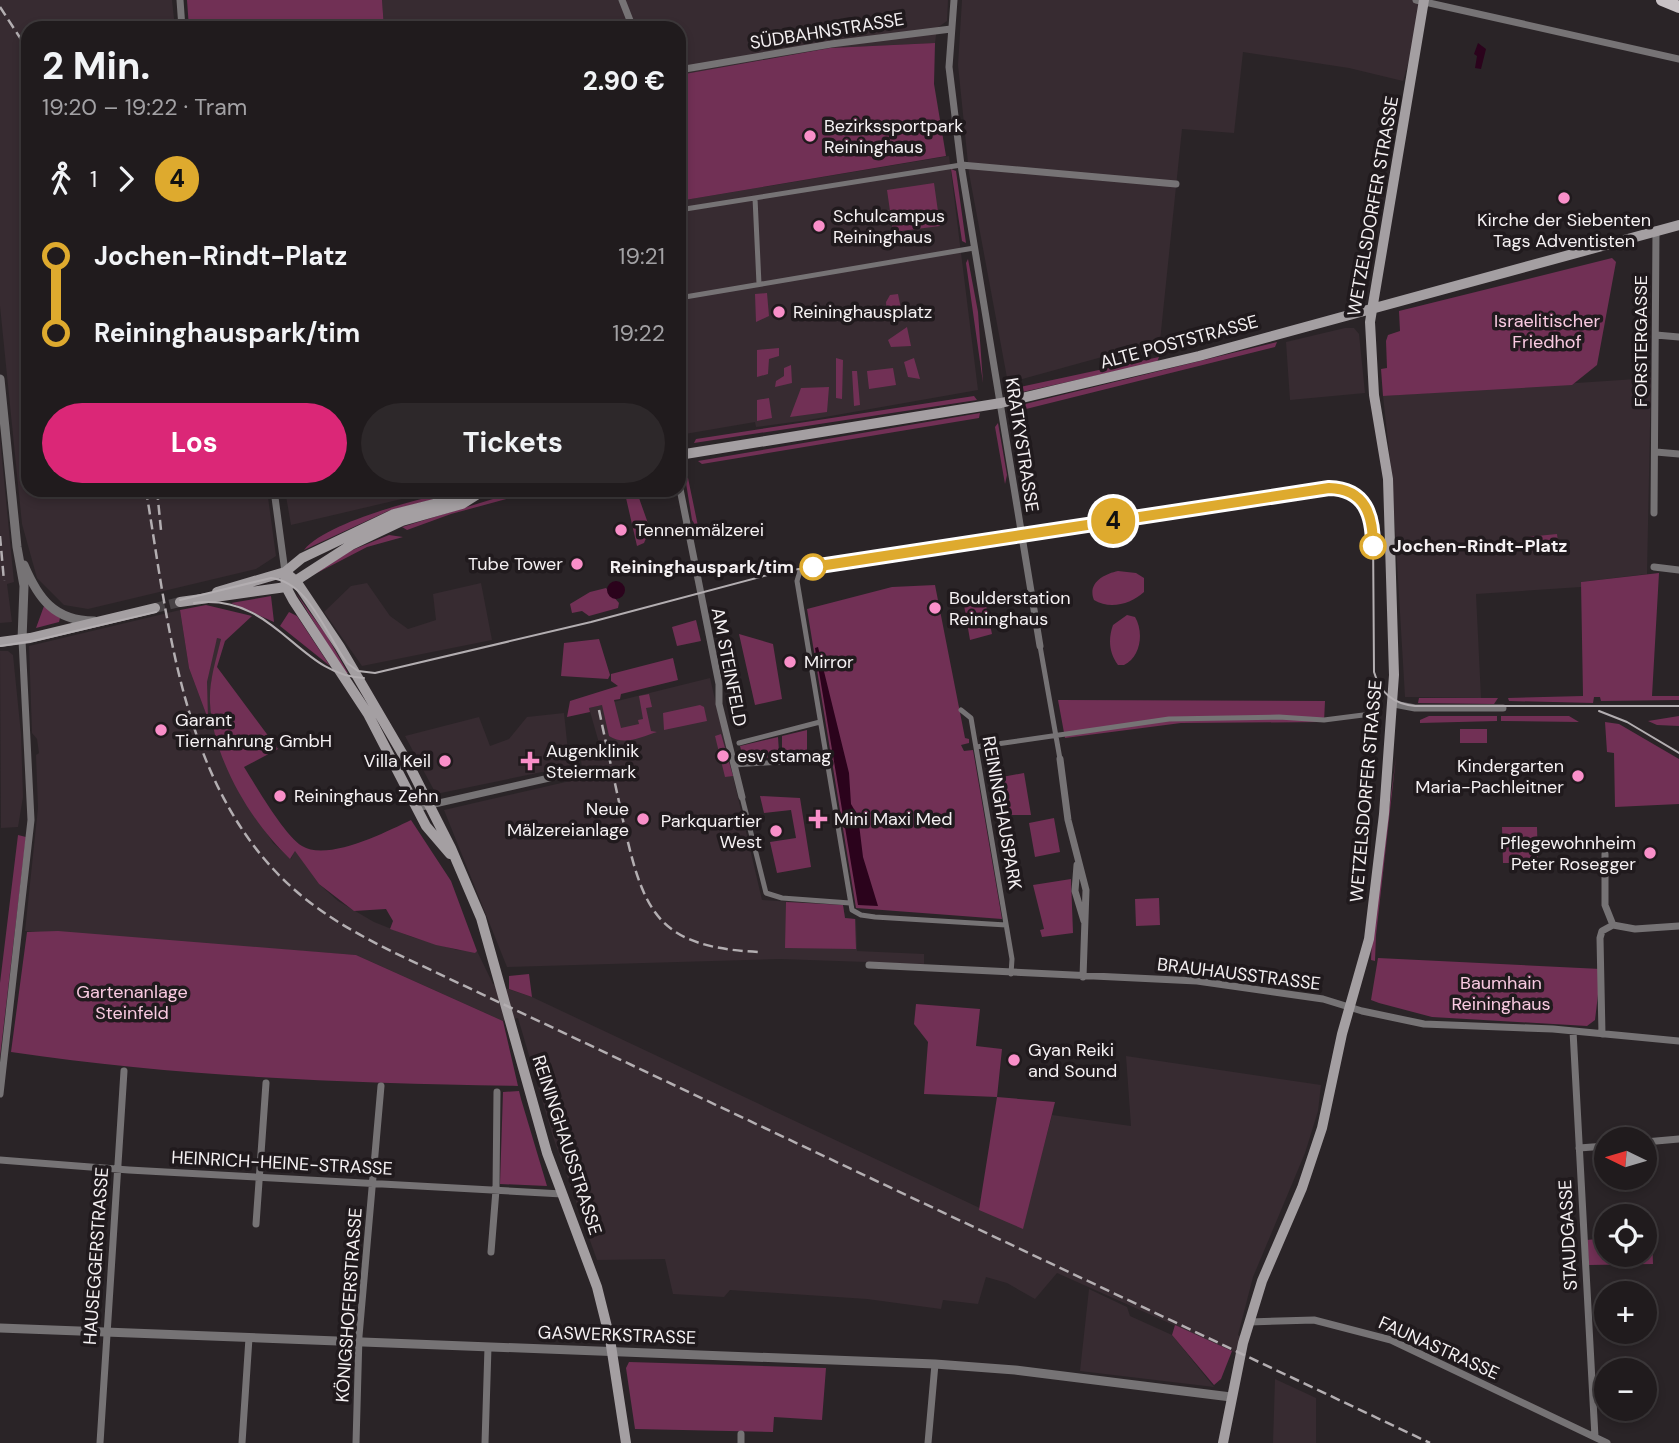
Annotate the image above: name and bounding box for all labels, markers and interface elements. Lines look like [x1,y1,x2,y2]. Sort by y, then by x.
street label: SÜDBAHNSTRASSE [748,7,906,55]
text: 2 Min. [42,41,150,91]
text: 2.90 € [583,64,665,98]
text: 19:20 – 19:22 · Tram [42,92,247,122]
street label: WETZELSDORFER STRASSE [1342,94,1404,318]
place label: Bezirkssportpark Reininghaus [824,114,963,159]
marker: Bezirkssportpark Reininghaus [802,128,818,144]
icon: walk [42,160,80,198]
icon: forward [107,160,145,198]
text: 4 [169,163,185,194]
text: 1 [90,164,97,194]
marker: Kirche der Siebenten Tags Adventisten [1556,190,1572,206]
place label: Schulcampus Reininghaus [833,204,945,249]
place label: Kirche der Siebenten Tags Adventisten [1477,208,1651,253]
marker: Schulcampus Reininghaus [811,218,827,234]
text: Jochen-Rindt-Platz [94,239,347,273]
text: 19:21 [618,241,665,271]
street label: FORSTERGASSE [1629,275,1653,407]
place label: Reininghausplatz [793,300,932,324]
marker: Reininghausplatz [771,304,787,320]
street label: ALTE POSTSTRASSE [1097,309,1261,375]
park label: Israelitischer Friedhof [1494,309,1600,354]
text: Reininghauspark/tim [94,316,360,350]
text: 19:22 [612,318,665,348]
street label: KRATKYSTRASSE [1000,376,1044,514]
button: Los [42,403,347,483]
button: Tickets [361,403,665,483]
line badge: 4 [1090,498,1136,544]
text: 4 [1105,505,1121,536]
place label: Tennenmälzerei [635,518,764,542]
marker: Tennenmälzerei [613,522,629,538]
marker: Jochen-Rindt-Platz [1360,533,1386,559]
place label: Jochen-Rindt-Platz [1392,534,1568,558]
place label: Tube Tower [468,552,563,576]
marker: Reininghauspark/tim [800,554,826,580]
place label: Reininghauspark/tim [610,555,794,579]
marker: Tube Tower [569,556,585,572]
place label: Boulderstation Reininghaus [949,586,1071,631]
marker: Boulderstation Reininghaus [927,600,943,616]
street label: AM STEINFELD [706,606,752,728]
place label: Mirror [804,650,854,674]
marker: Mirror [782,654,798,670]
street label: WETZELSDORFER STRASSE [1344,679,1388,903]
place label: Garant Tiernahrung GmbH [175,708,332,753]
marker: Garant Tiernahrung GmbH [153,722,169,738]
street label: REININGHAUSPARK [977,734,1027,892]
place label: Augenklinik Steiermark [546,739,639,784]
place label: esv stamag [737,744,831,768]
marker: esv stamag [715,748,731,764]
place label: Villa Keil [364,749,431,773]
marker: Augenklinik Steiermark [520,751,540,771]
marker: Villa Keil [437,753,453,769]
place label: Kindergarten Maria-Pachleitner [1415,754,1564,799]
marker: Kindergarten Maria-Pachleitner [1570,768,1586,784]
place label: Reininghaus Zehn [294,784,439,808]
marker: Reininghaus Zehn [272,788,288,804]
place label: Neue Mälzereianlage [507,797,629,842]
place label: Mini Maxi Med [834,807,953,831]
place label: Parkquartier West [661,809,762,854]
marker: Mini Maxi Med [808,809,828,829]
marker: Neue Mälzereianlage [635,811,651,827]
marker: Parkquartier West [768,823,784,839]
place label: Pflegewohnheim Peter Rosegger [1500,831,1636,876]
marker: Pflegewohnheim Peter Rosegger [1642,845,1658,861]
street label: BRAUHAUSSTRASSE [1156,952,1322,996]
park label: Baumhain Reininghaus [1451,971,1551,1016]
park label: Gartenanlage Steinfeld [76,980,188,1025]
place label: Gyan Reiki and Sound [1028,1038,1117,1083]
street label: REININGHAUSSTRASSE [527,1052,607,1238]
marker: Gyan Reiki and Sound [1006,1052,1022,1068]
north arrow [1594,1127,1657,1190]
map controls [1594,1127,1657,1421]
street label: HEINRICH-HEINE-STRASSE [171,1145,393,1181]
street label: HAUSEGGERSTRASSE [78,1166,114,1346]
street label: STAUDGASSE [1553,1179,1583,1291]
button: locate [1594,1204,1657,1267]
street label: KÖNIGSHOFERSTRASSE [330,1207,368,1403]
button: + [1594,1281,1657,1344]
street label: FAUNASTRASSE [1375,1311,1503,1385]
street label: GASWERKSTRASSE [537,1320,697,1350]
button: − [1594,1358,1657,1421]

